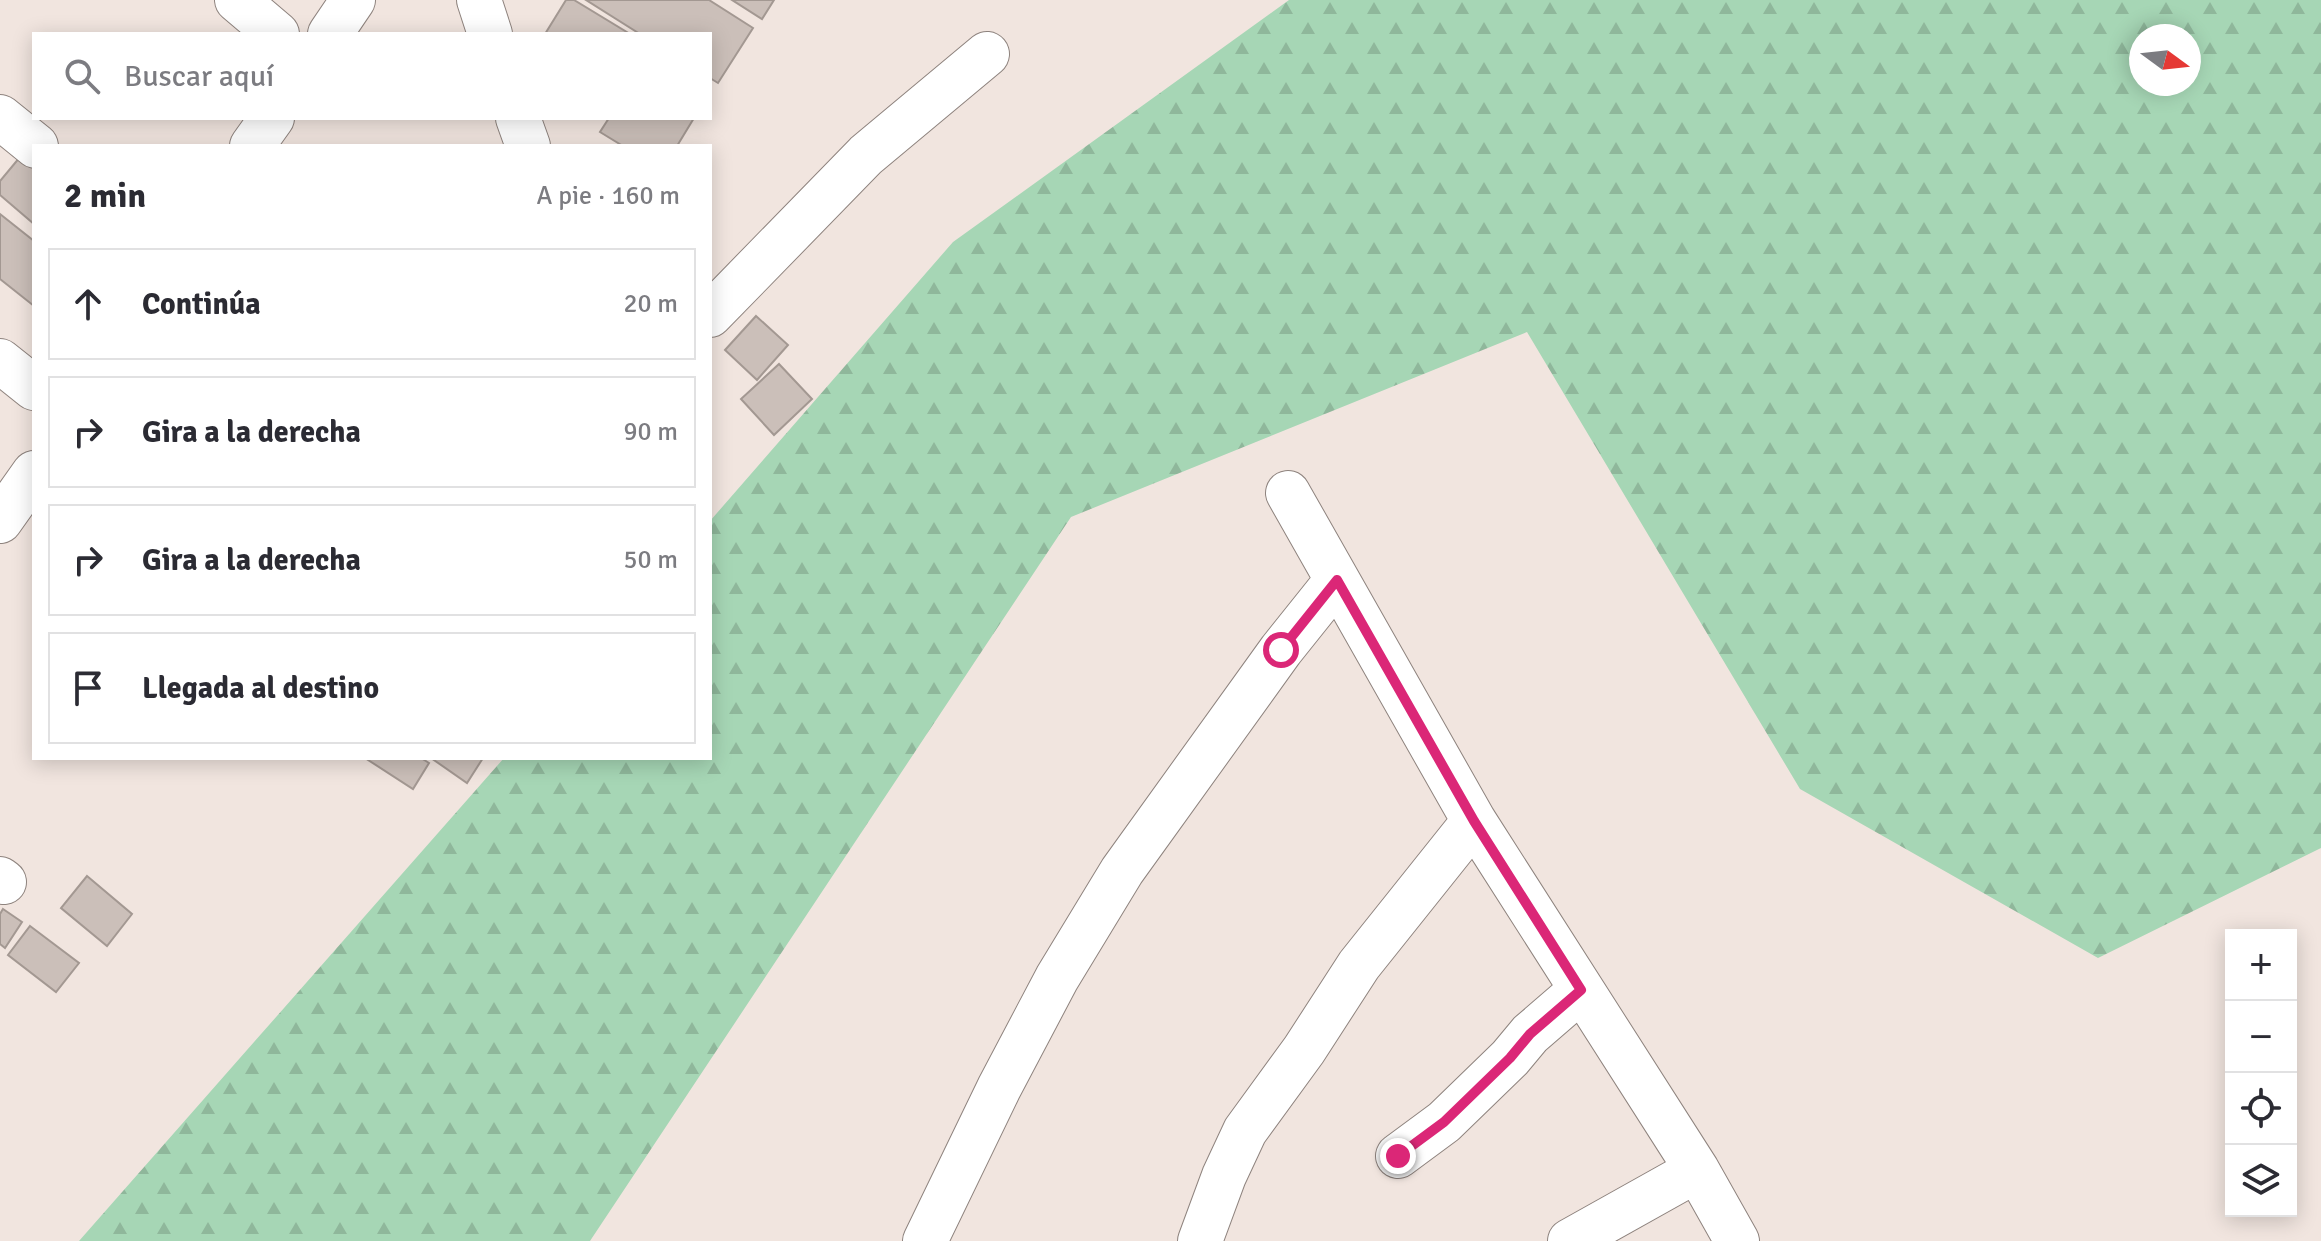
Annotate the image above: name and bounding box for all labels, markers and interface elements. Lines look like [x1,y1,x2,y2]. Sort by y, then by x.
north arrow [2129,24,2201,96]
search box [32,32,712,120]
icon: search [60,54,104,98]
text: Buscar aquí [124,58,274,95]
text: 2 min [64,175,146,217]
text: A pie · 160 m [537,180,680,212]
icon: ahead [66,282,110,326]
text: Continúa [142,286,261,323]
text: 20 m [623,288,678,320]
icon: right [66,410,110,454]
text: Gira a la derecha [142,414,361,451]
text: 90 m [623,416,678,448]
icon: right [66,538,110,582]
text: Gira a la derecha [142,542,361,579]
text: 50 m [623,544,678,576]
route start [1263,632,1299,668]
icon: arrive [66,666,110,710]
text: Llegada al destino [142,670,379,707]
map controls [2225,929,2297,1217]
button: + [2225,929,2297,1001]
button: − [2225,1001,2297,1073]
button: locate [2225,1073,2297,1145]
route end [1380,1138,1416,1174]
button: layers [2225,1145,2297,1217]

